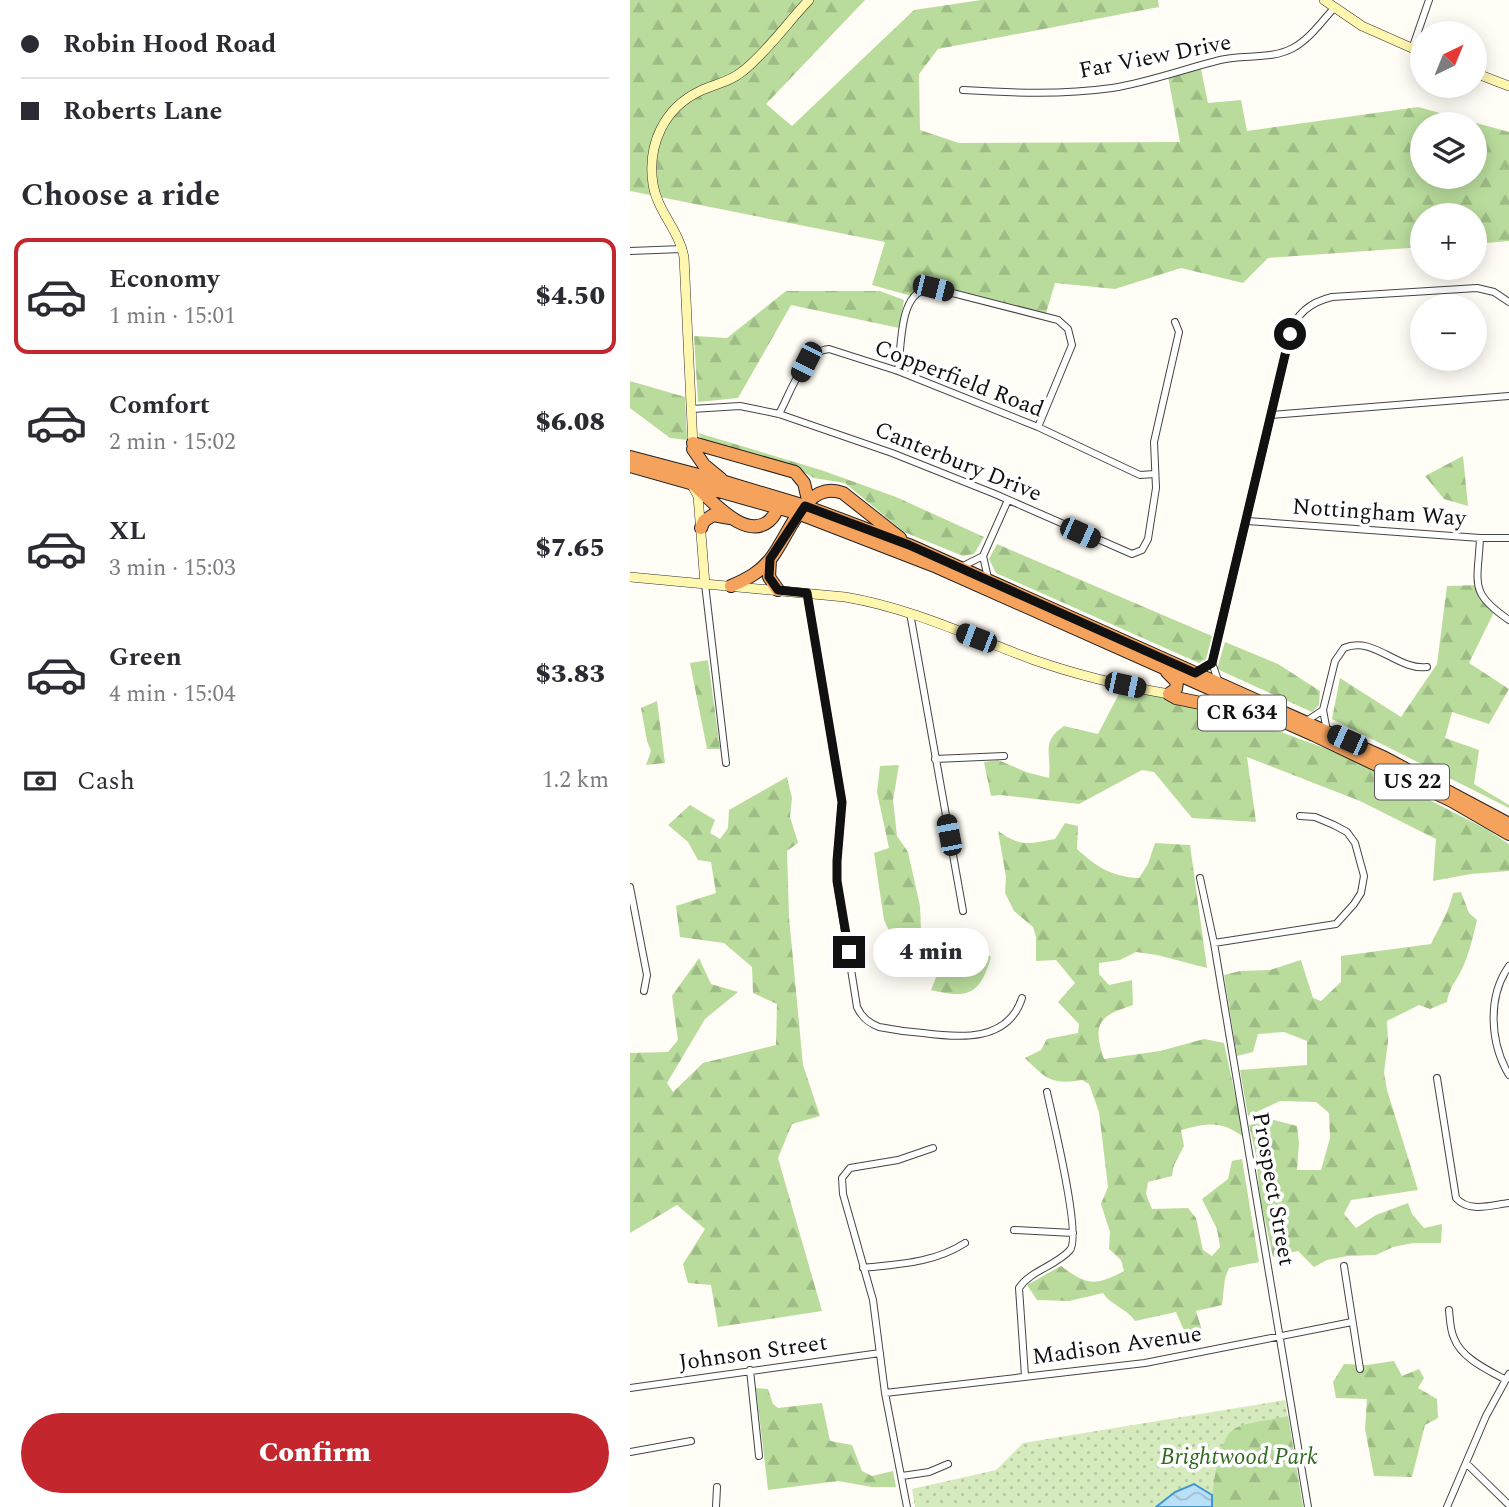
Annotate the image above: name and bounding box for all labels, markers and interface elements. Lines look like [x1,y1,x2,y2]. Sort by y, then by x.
north arrow [1410,21,1488,98]
map controls [1410,21,1487,371]
text: Robin Hood Road [63,24,276,64]
street label: Far View Drive [1076,25,1234,89]
text: Roberts Lane [63,91,222,131]
button: layers [1410,112,1487,189]
text: Choose a ride [21,171,220,220]
button: + [1410,203,1487,280]
text: Economy [109,259,219,299]
icon: car [25,265,88,328]
car [911,273,956,303]
text: $4.50 [535,276,605,316]
button: − [1410,294,1487,371]
text: 1 min · 15:01 [109,299,236,334]
route start [1274,318,1306,350]
street label: Copperfield Road [869,331,1049,428]
car [788,339,825,385]
text: Comfort [109,385,210,425]
icon: car [25,391,88,454]
text: $6.08 [535,402,605,442]
street label: Canterbury Drive [869,412,1047,512]
text: 2 min · 15:02 [109,425,236,460]
street label: Nottingham Way [1291,489,1468,537]
text: XL [109,511,146,551]
car [1057,515,1104,551]
icon: car [25,517,88,580]
text: $7.65 [535,528,605,568]
text: 3 min · 15:03 [109,551,236,586]
car [953,621,1000,655]
text: Green [109,637,182,677]
icon: car [25,643,88,706]
text: $3.83 [535,654,605,694]
car [1103,670,1148,700]
text: 4 min · 15:04 [109,677,236,712]
road number: CR 634 [1198,696,1286,730]
car [1324,722,1371,758]
text: Cash [77,761,135,801]
icon: cash [21,762,59,800]
text: 1.2 km [542,763,609,798]
road number: US 22 [1375,764,1449,800]
car [935,812,964,858]
callout: 4 min [874,928,989,976]
text: 4 min [899,935,963,970]
route end [833,936,865,968]
street label: Prospect Street [1242,1109,1304,1269]
street label: Madison Avenue [1030,1317,1204,1375]
street label: Johnson Street [677,1325,829,1381]
button: Confirm [21,1413,609,1493]
park label: Brightwood Park [1160,1440,1318,1475]

